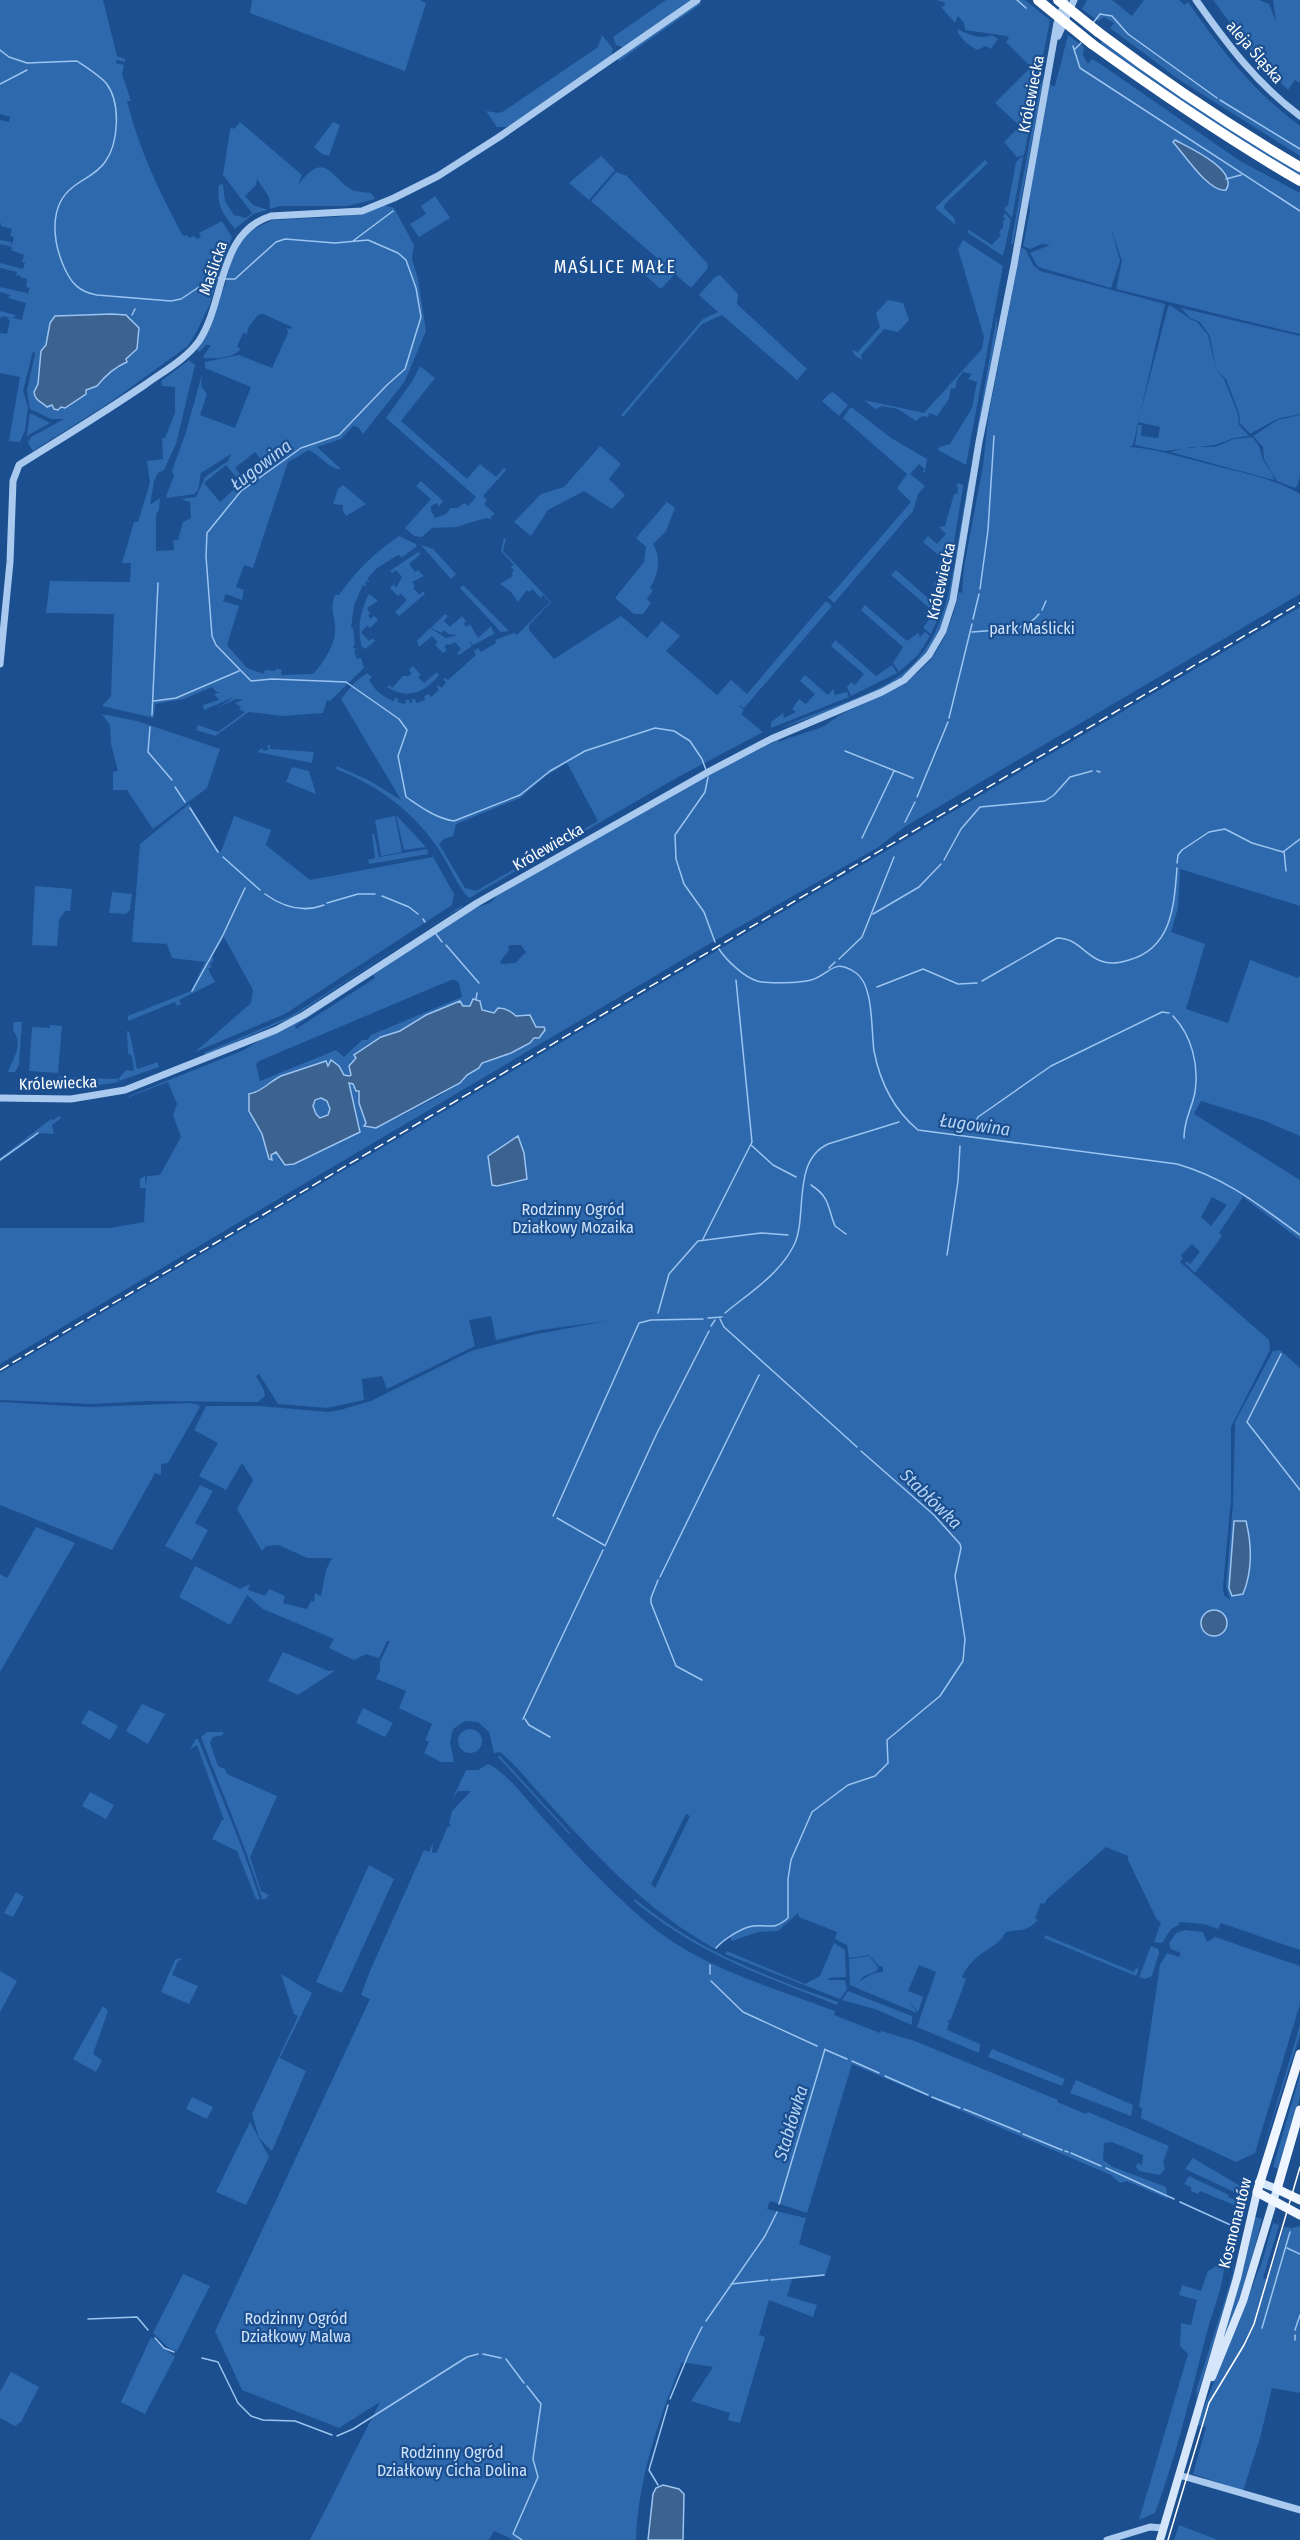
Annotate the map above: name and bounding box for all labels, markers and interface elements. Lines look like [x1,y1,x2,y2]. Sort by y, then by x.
street label: aleja Śląska [1222,17,1288,88]
street label: Królewiecka [1014,54,1048,134]
street label: Maślicka [195,238,231,298]
district label: MAŚLICE MAŁE [554,256,676,278]
water label: Ługowina [226,435,296,495]
street label: Królewiecka [923,541,959,621]
park label: park Maślicki [989,619,1075,638]
street label: Królewiecka [509,819,587,875]
street label: Królewiecka [18,1072,98,1094]
water label: Ługowina [938,1109,1012,1141]
park label: Rodzinny Ogród Działkowy Mozaika [512,1200,634,1237]
water label: Stabłówka [895,1464,966,1534]
water label: Stabłówka [769,2083,813,2164]
street label: Kosmonautów [1215,2175,1256,2270]
park label: Rodzinny Ogród Działkowy Malwa [241,2309,351,2346]
park label: Rodzinny Ogród Działkowy Cicha Dolina [377,2443,527,2480]

